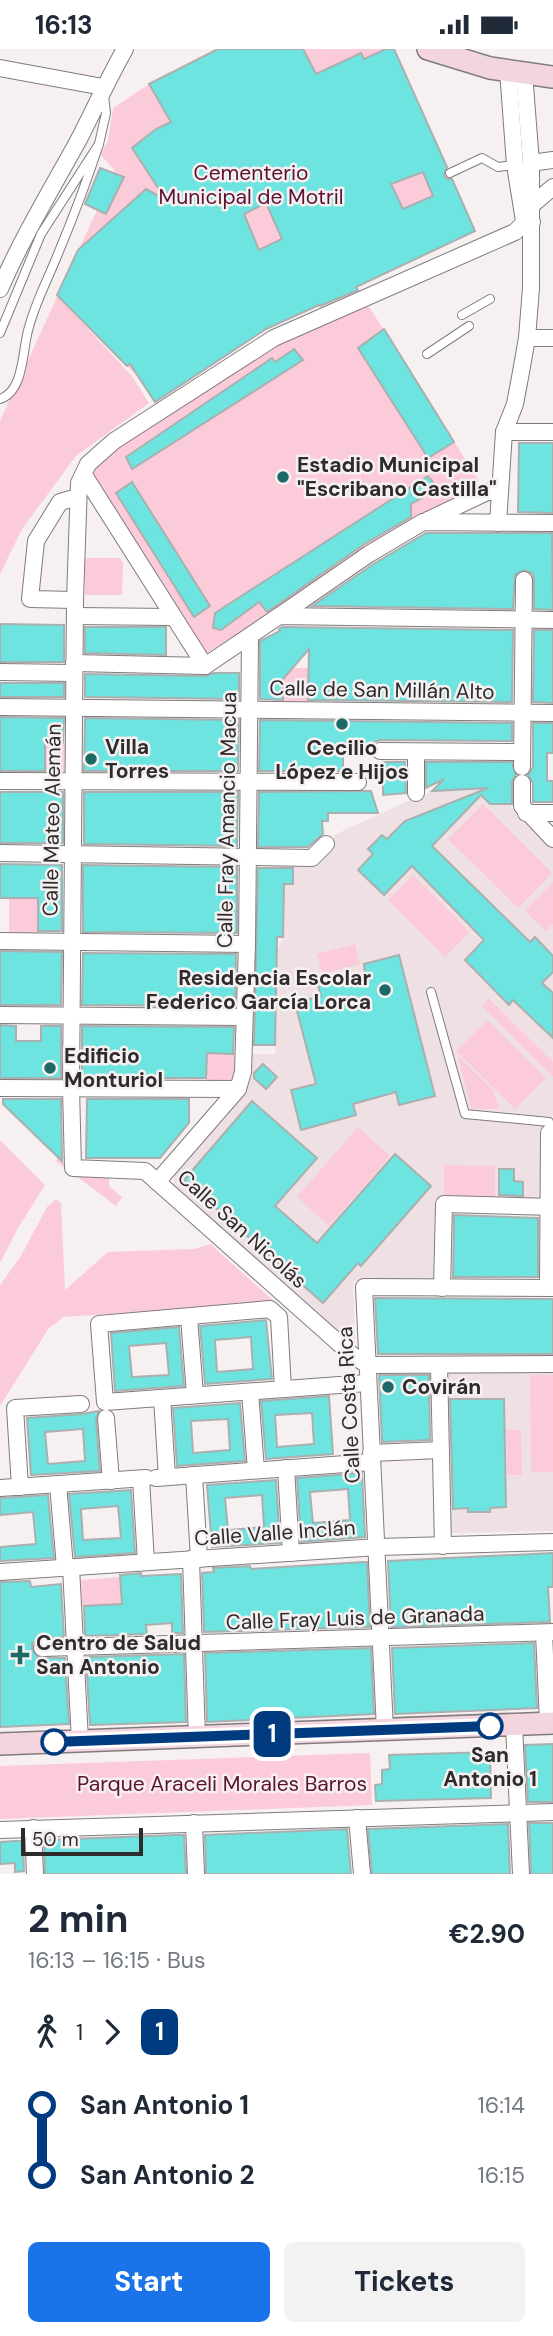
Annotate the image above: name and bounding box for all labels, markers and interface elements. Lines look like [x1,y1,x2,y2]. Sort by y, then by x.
text: 16:13 [35,8,93,42]
park label: Cementerio Municipal de Motril [159,159,343,211]
place label: Estadio Municipal "Escribano Castilla" [297,451,497,503]
marker: Estadio Municipal "Escribano Castilla" [275,469,291,485]
street label: Calle de San Millán Alto [269,674,495,706]
street label: Calle Fray Amancio Macua [211,692,243,948]
marker: Cecilio López e Hijos [334,716,350,732]
street label: Calle Mateo Alemán [36,723,68,917]
place label: Villa Torres [105,733,169,785]
place label: Cecilio López e Hijos [275,734,409,786]
marker: Villa Torres [83,751,99,767]
place label: Residencia Escolar Federico García Lorca [146,964,371,1016]
marker: Residencia Escolar Federico García Lorca [377,982,393,998]
place label: Edificio Monturiol [64,1042,163,1094]
marker: Edificio Monturiol [42,1060,58,1076]
street label: Calle San Nicolás [171,1163,313,1295]
street label: Calle Costa Rica [331,1326,367,1484]
place label: Covirán [402,1373,481,1401]
marker: Covirán [380,1379,396,1395]
street label: Calle Valle Inclán [193,1513,357,1553]
street label: Calle Fray Luis de Granada [225,1599,485,1637]
place label: Centro de Salud San Antonio [36,1629,201,1681]
marker: Centro de Salud San Antonio [10,1645,30,1665]
line badge: 1 [249,1711,295,1757]
marker: San Antonio 1 [477,1713,503,1739]
text: 1 [268,1718,276,1749]
unlabelled marker [41,1729,67,1755]
place label: San Antonio 1 [443,1741,537,1793]
park label: Parque Araceli Morales Barros [77,1770,367,1798]
scale bar [21,1825,144,1857]
text: 50 m [32,1827,79,1852]
text: 2 min [28,1894,128,1944]
text: €2.90 [449,1917,525,1951]
text: 16:13 – 16:15 · Bus [28,1945,206,1975]
icon: walk [28,2013,66,2051]
icon: forward [93,2013,131,2051]
text: 1 [155,2016,164,2047]
text: 1 [76,2017,83,2047]
text: San Antonio 1 [80,2088,249,2122]
text: 16:14 [478,2090,525,2120]
text: San Antonio 2 [80,2158,255,2192]
text: 16:15 [478,2160,525,2190]
button: Start [28,2242,270,2322]
button: Tickets [284,2242,525,2322]

